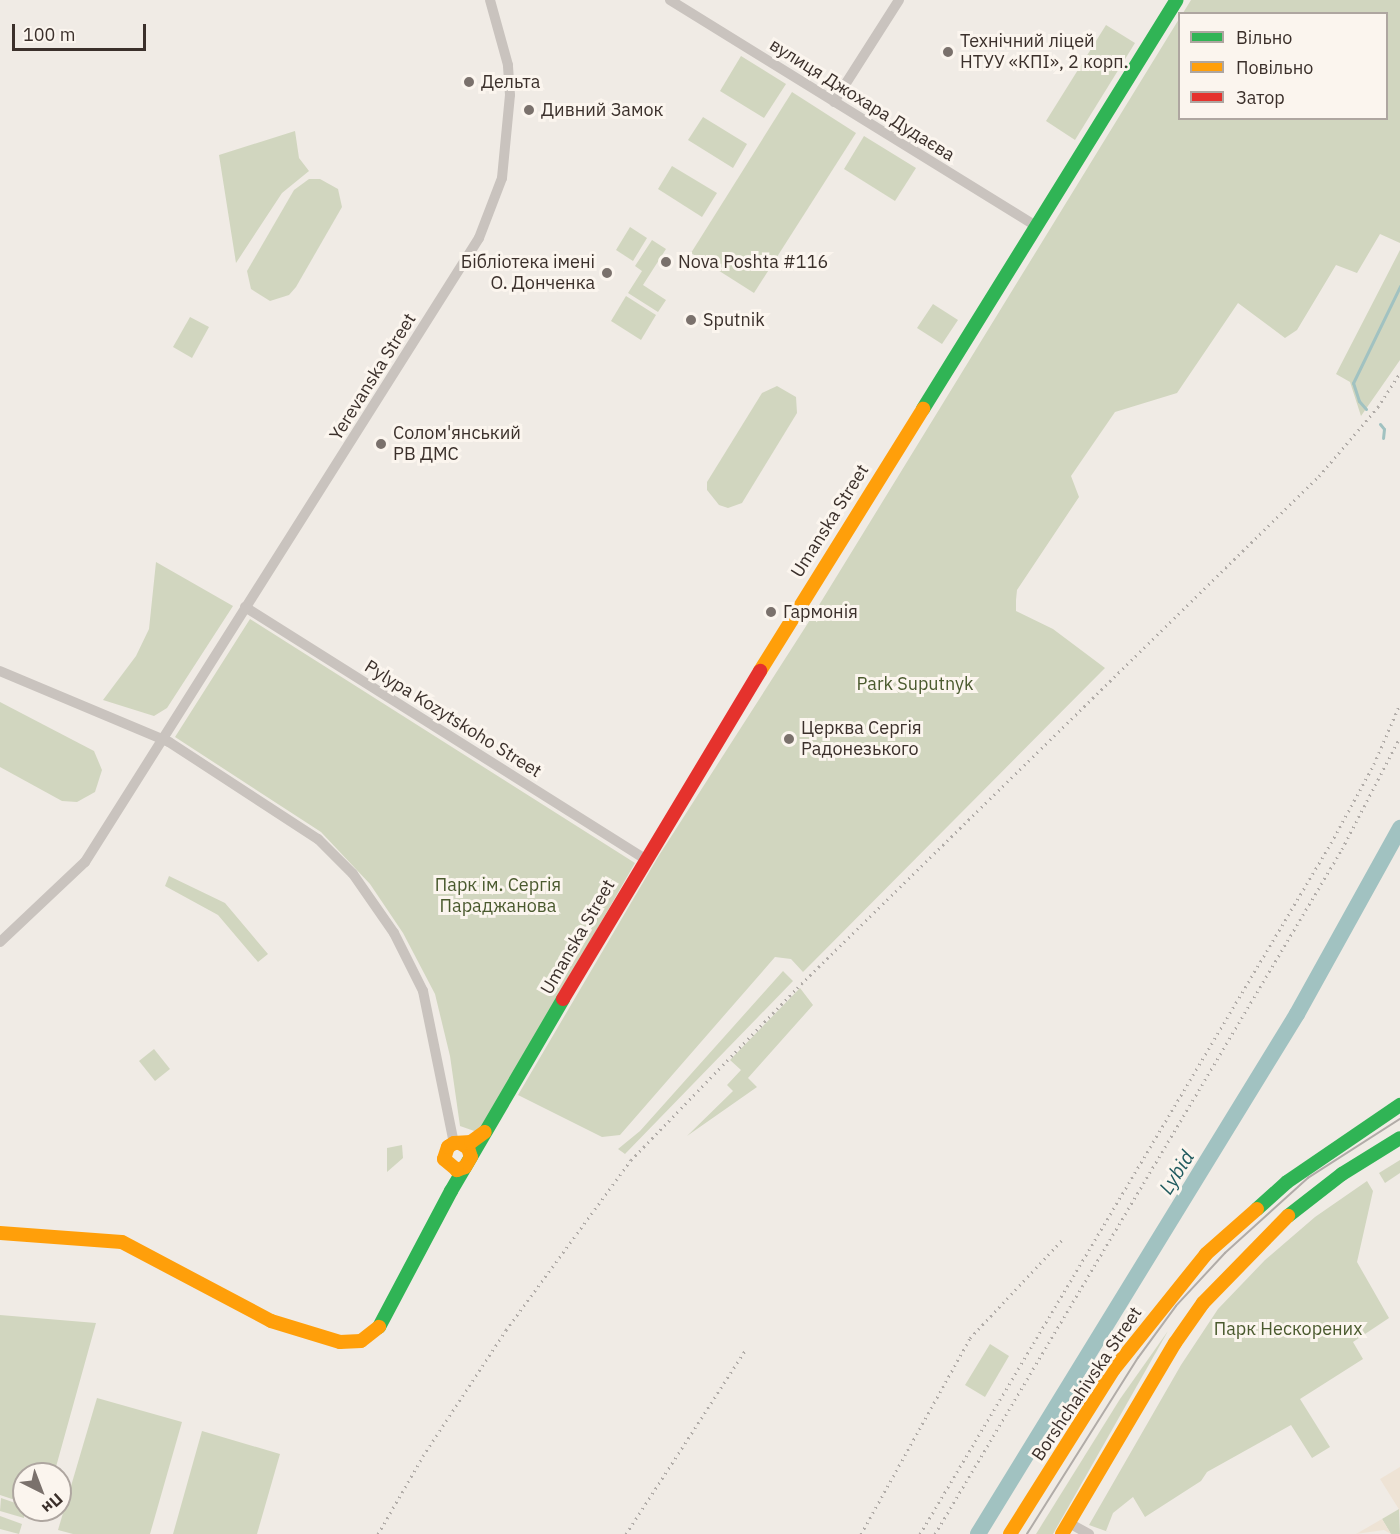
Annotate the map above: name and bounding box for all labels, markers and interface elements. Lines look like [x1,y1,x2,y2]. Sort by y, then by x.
scale bar [15,12,148,50]
legend [1178,12,1388,120]
text: 100 m [23,23,75,46]
text: Вільно [1236,26,1292,49]
place label: Технічний ліцей НТУУ «КПІ», 2 корп. [960,31,1128,74]
street label: вулиця Джохара Дудаєва [765,34,959,166]
marker: Технічний ліцей НТУУ «КПІ», 2 корп. [941,45,955,59]
text: Повільно [1236,56,1313,79]
place label: Дельта [481,71,540,93]
marker: Дельта [462,75,476,89]
text: Затор [1236,86,1285,109]
place label: Дивний Замок [541,99,663,121]
marker: Дивний Замок [522,103,536,117]
place label: Nova Poshta #116 [678,251,828,273]
place label: Бібліотека імені О. Донченка [461,252,595,294]
marker: Nova Poshta #116 [659,255,673,269]
marker: Бібліотека імені О. Донченка [600,266,614,280]
street label: Yerevanska Street [325,309,421,445]
place label: Sputnik [703,309,765,331]
marker: Sputnik [684,313,698,327]
place label: Солом'янський РВ ДМС [393,423,521,466]
marker: Солом'янський РВ ДМС [374,437,388,451]
street label: Umanska Street [787,461,873,581]
place label: Гармонія [783,601,858,623]
marker: Гармонія [764,605,778,619]
street label: Pylypa Kozytskoho Street [361,656,545,782]
park label: Park Suputnyk [857,673,973,695]
place label: Церква Сергія Радонезького [801,718,922,760]
marker: Церква Сергія Радонезького [782,732,796,746]
park label: Парк ім. Сергія Параджанова [435,875,561,918]
street label: Umanska Street [536,876,620,998]
water label: Lybid [1153,1146,1199,1198]
street label: Borshchahivska Street [1027,1303,1147,1465]
park label: Парк Нескорених [1214,1318,1362,1340]
north arrow [12,1462,72,1522]
text: Пн [38,1489,67,1518]

